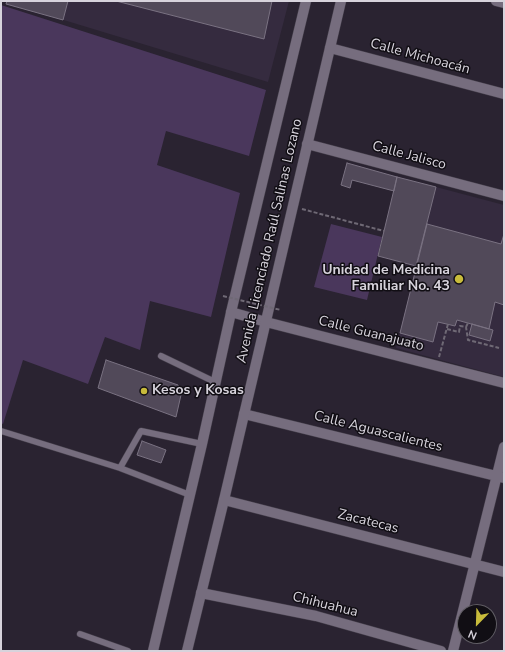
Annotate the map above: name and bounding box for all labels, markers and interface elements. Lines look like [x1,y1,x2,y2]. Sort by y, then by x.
street label: Calle Michoacán [368,36,472,78]
street label: Avenida Licenciado Raúl Salinas Lozano [234,117,306,365]
street label: Calle Jalisco [370,138,448,174]
place label: Unidad de Medicina Familiar No. 43 [322,263,450,296]
marker: Unidad de Medicina Familiar No. 43 [453,273,465,285]
street label: Calle Guanajuato [317,313,425,355]
place label: Kesos y Kosas [152,383,244,399]
marker: Kesos y Kosas [139,386,149,396]
street label: Calle Aguascalientes [312,408,444,456]
street label: Zacatecas [336,506,400,538]
street label: Chihuahua [290,589,360,621]
north arrow [457,604,497,644]
text: N [466,626,479,643]

